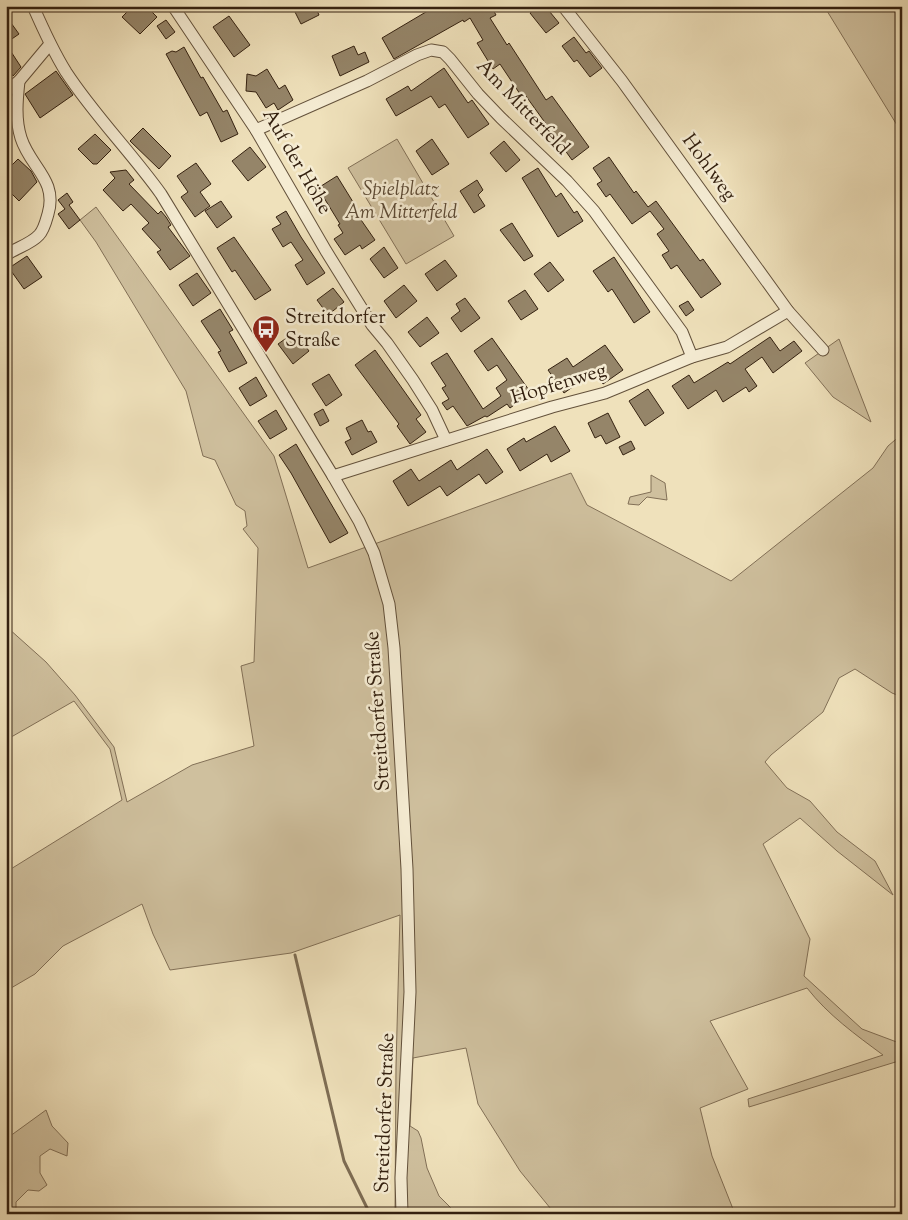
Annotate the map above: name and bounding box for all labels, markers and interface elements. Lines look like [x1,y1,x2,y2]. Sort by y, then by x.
street label: Am Mitterfeld [469,53,575,163]
street label: Auf der Höhe [254,104,338,220]
street label: Hohlweg [674,128,743,208]
park label: Spielplatz Am Mitterfeld [345,176,458,228]
place label: Streitdorfer Straße [285,304,386,356]
bus stop icon: Streitdorfer Straße [251,314,281,353]
street label: Hopfenweg [508,357,610,413]
street label: Streitdorfer Straße [359,630,399,792]
street label: Streitdorfer Straße [369,1032,403,1194]

